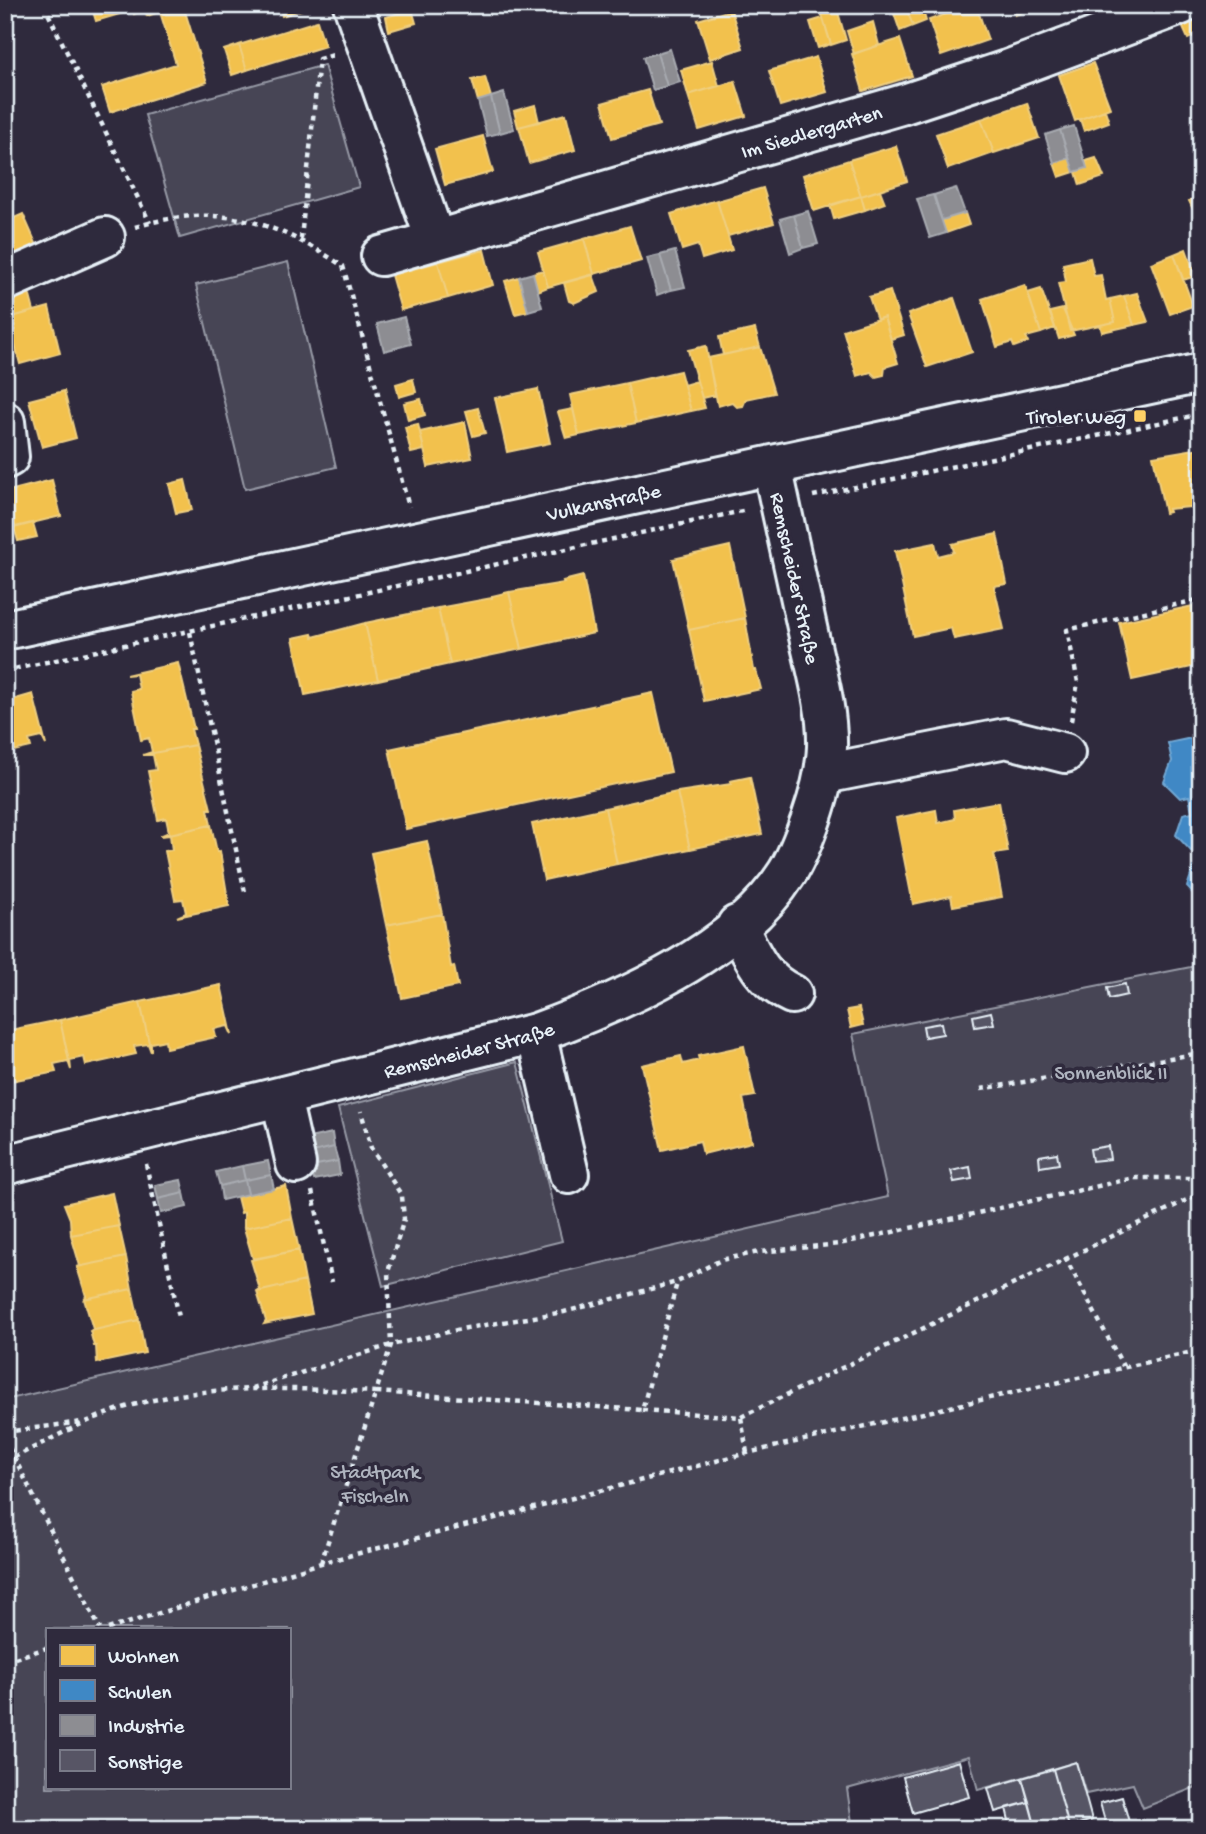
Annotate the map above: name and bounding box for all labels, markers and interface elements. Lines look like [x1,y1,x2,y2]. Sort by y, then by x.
street label: Im Siedlergarten [739,102,886,167]
place label: Tiroler Weg [1026,407,1126,432]
marker: Tiroler Weg [1132,408,1148,424]
street label: Vulkanstraße [544,480,665,529]
street label: Remscheider Straße [762,491,823,668]
street label: Remscheider Straße [382,1018,560,1086]
park label: Sonnenblick II [1054,1063,1168,1088]
park label: Stadtpark Fischeln [330,1462,422,1511]
legend [46,1628,290,1788]
text: Wohnen [108,1646,179,1671]
text: Schulen [108,1682,171,1707]
text: Industrie [108,1716,185,1741]
text: Sonstige [108,1752,183,1777]

